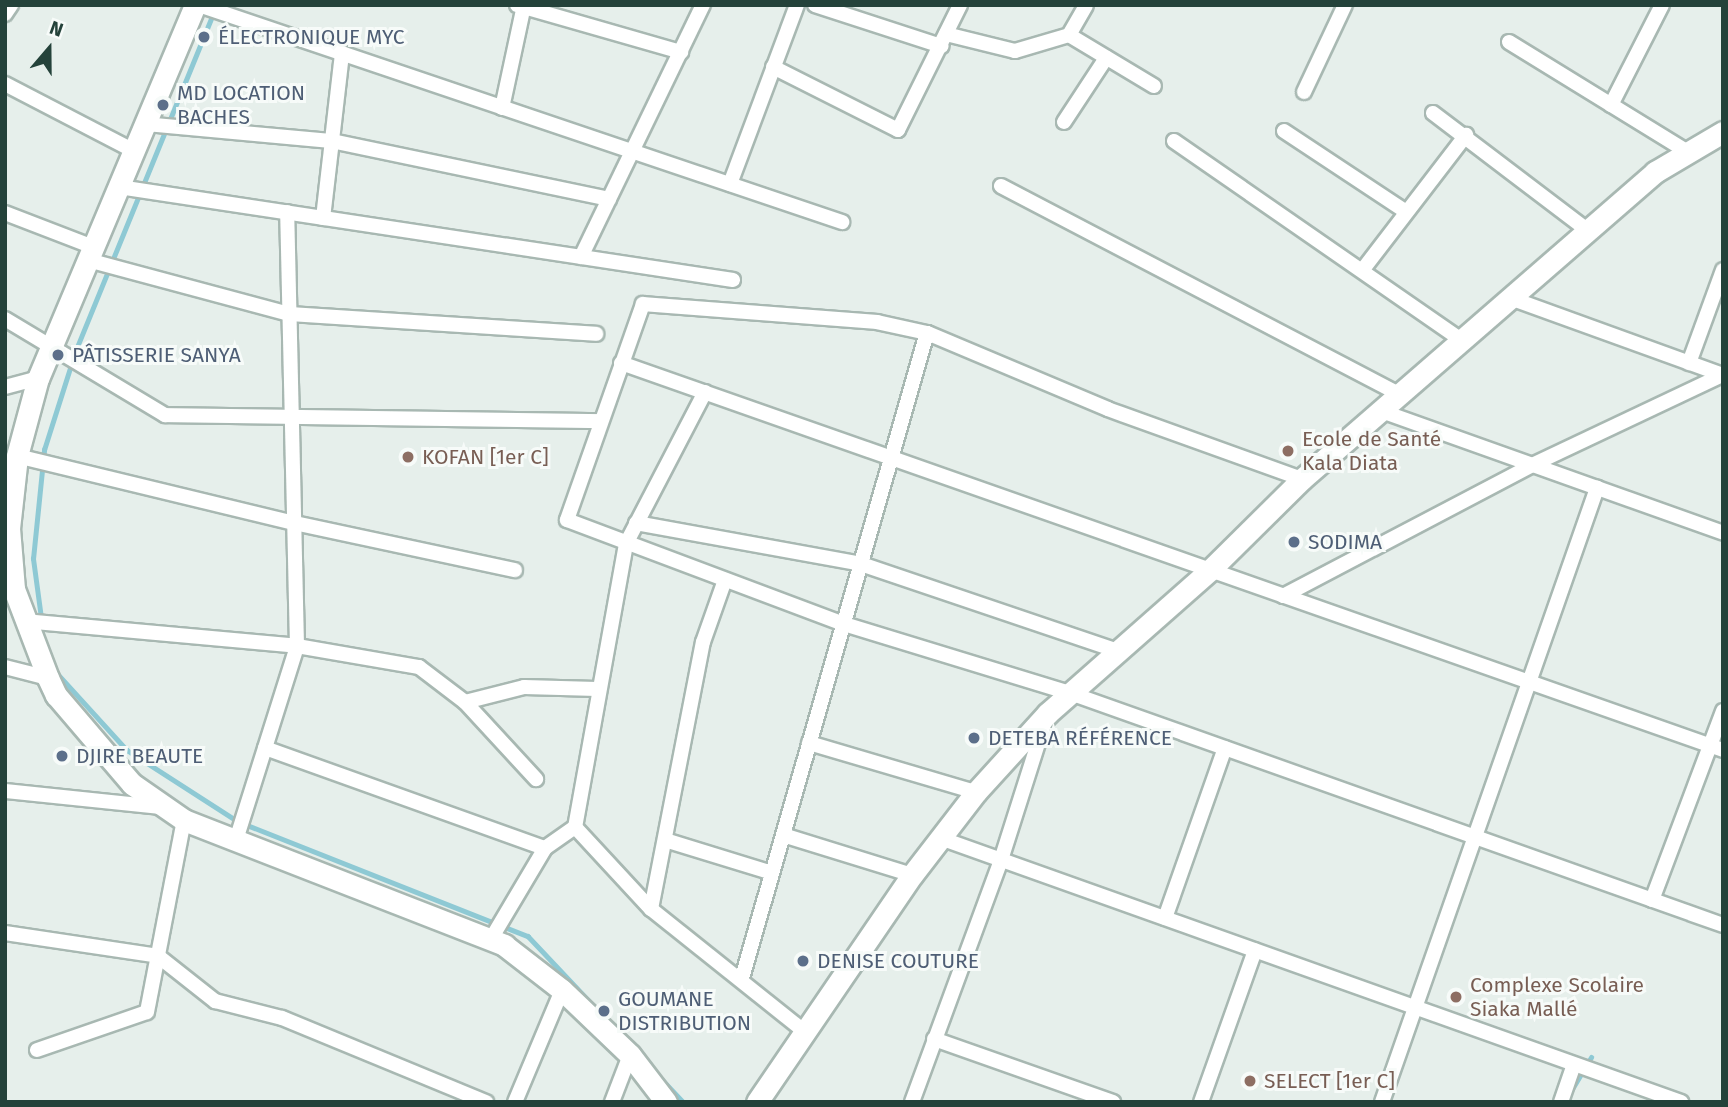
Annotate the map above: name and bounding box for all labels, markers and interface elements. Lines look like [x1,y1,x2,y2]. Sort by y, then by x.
north arrow [14,14,84,84]
text: N [46,16,66,42]
place label: ÉLECTRONIQUE MYC [218,24,405,50]
marker: ÉLECTRONIQUE MYC [196,29,212,45]
place label: MD LOCATION BACHES [177,80,305,130]
marker: MD LOCATION BACHES [155,97,171,113]
place label: PÂTISSERIE SANYA [72,342,241,368]
marker: PÂTISSERIE SANYA [50,347,66,363]
place label: Ecole de Santé Kala Diata [1302,426,1441,476]
marker: Ecole de Santé Kala Diata [1280,443,1296,459]
place label: KOFAN [1er C] [422,444,549,470]
marker: KOFAN [1er C] [400,449,416,465]
place label: SODIMA [1308,529,1382,555]
marker: SODIMA [1286,534,1302,550]
place label: DETEBA RÉFÉRENCE [988,725,1172,751]
marker: DETEBA RÉFÉRENCE [966,730,982,746]
place label: DJIRE BEAUTE [76,743,203,769]
marker: DJIRE BEAUTE [54,748,70,764]
place label: DENISE COUTURE [817,948,979,974]
marker: DENISE COUTURE [795,953,811,969]
place label: Complexe Scolaire Siaka Mallé [1470,972,1644,1022]
place label: GOUMANE DISTRIBUTION [618,986,751,1036]
marker: Complexe Scolaire Siaka Mallé [1448,989,1464,1005]
marker: GOUMANE DISTRIBUTION [596,1003,612,1019]
place label: SELECT [1er C] [1264,1068,1395,1094]
marker: SELECT [1er C] [1242,1073,1258,1089]

